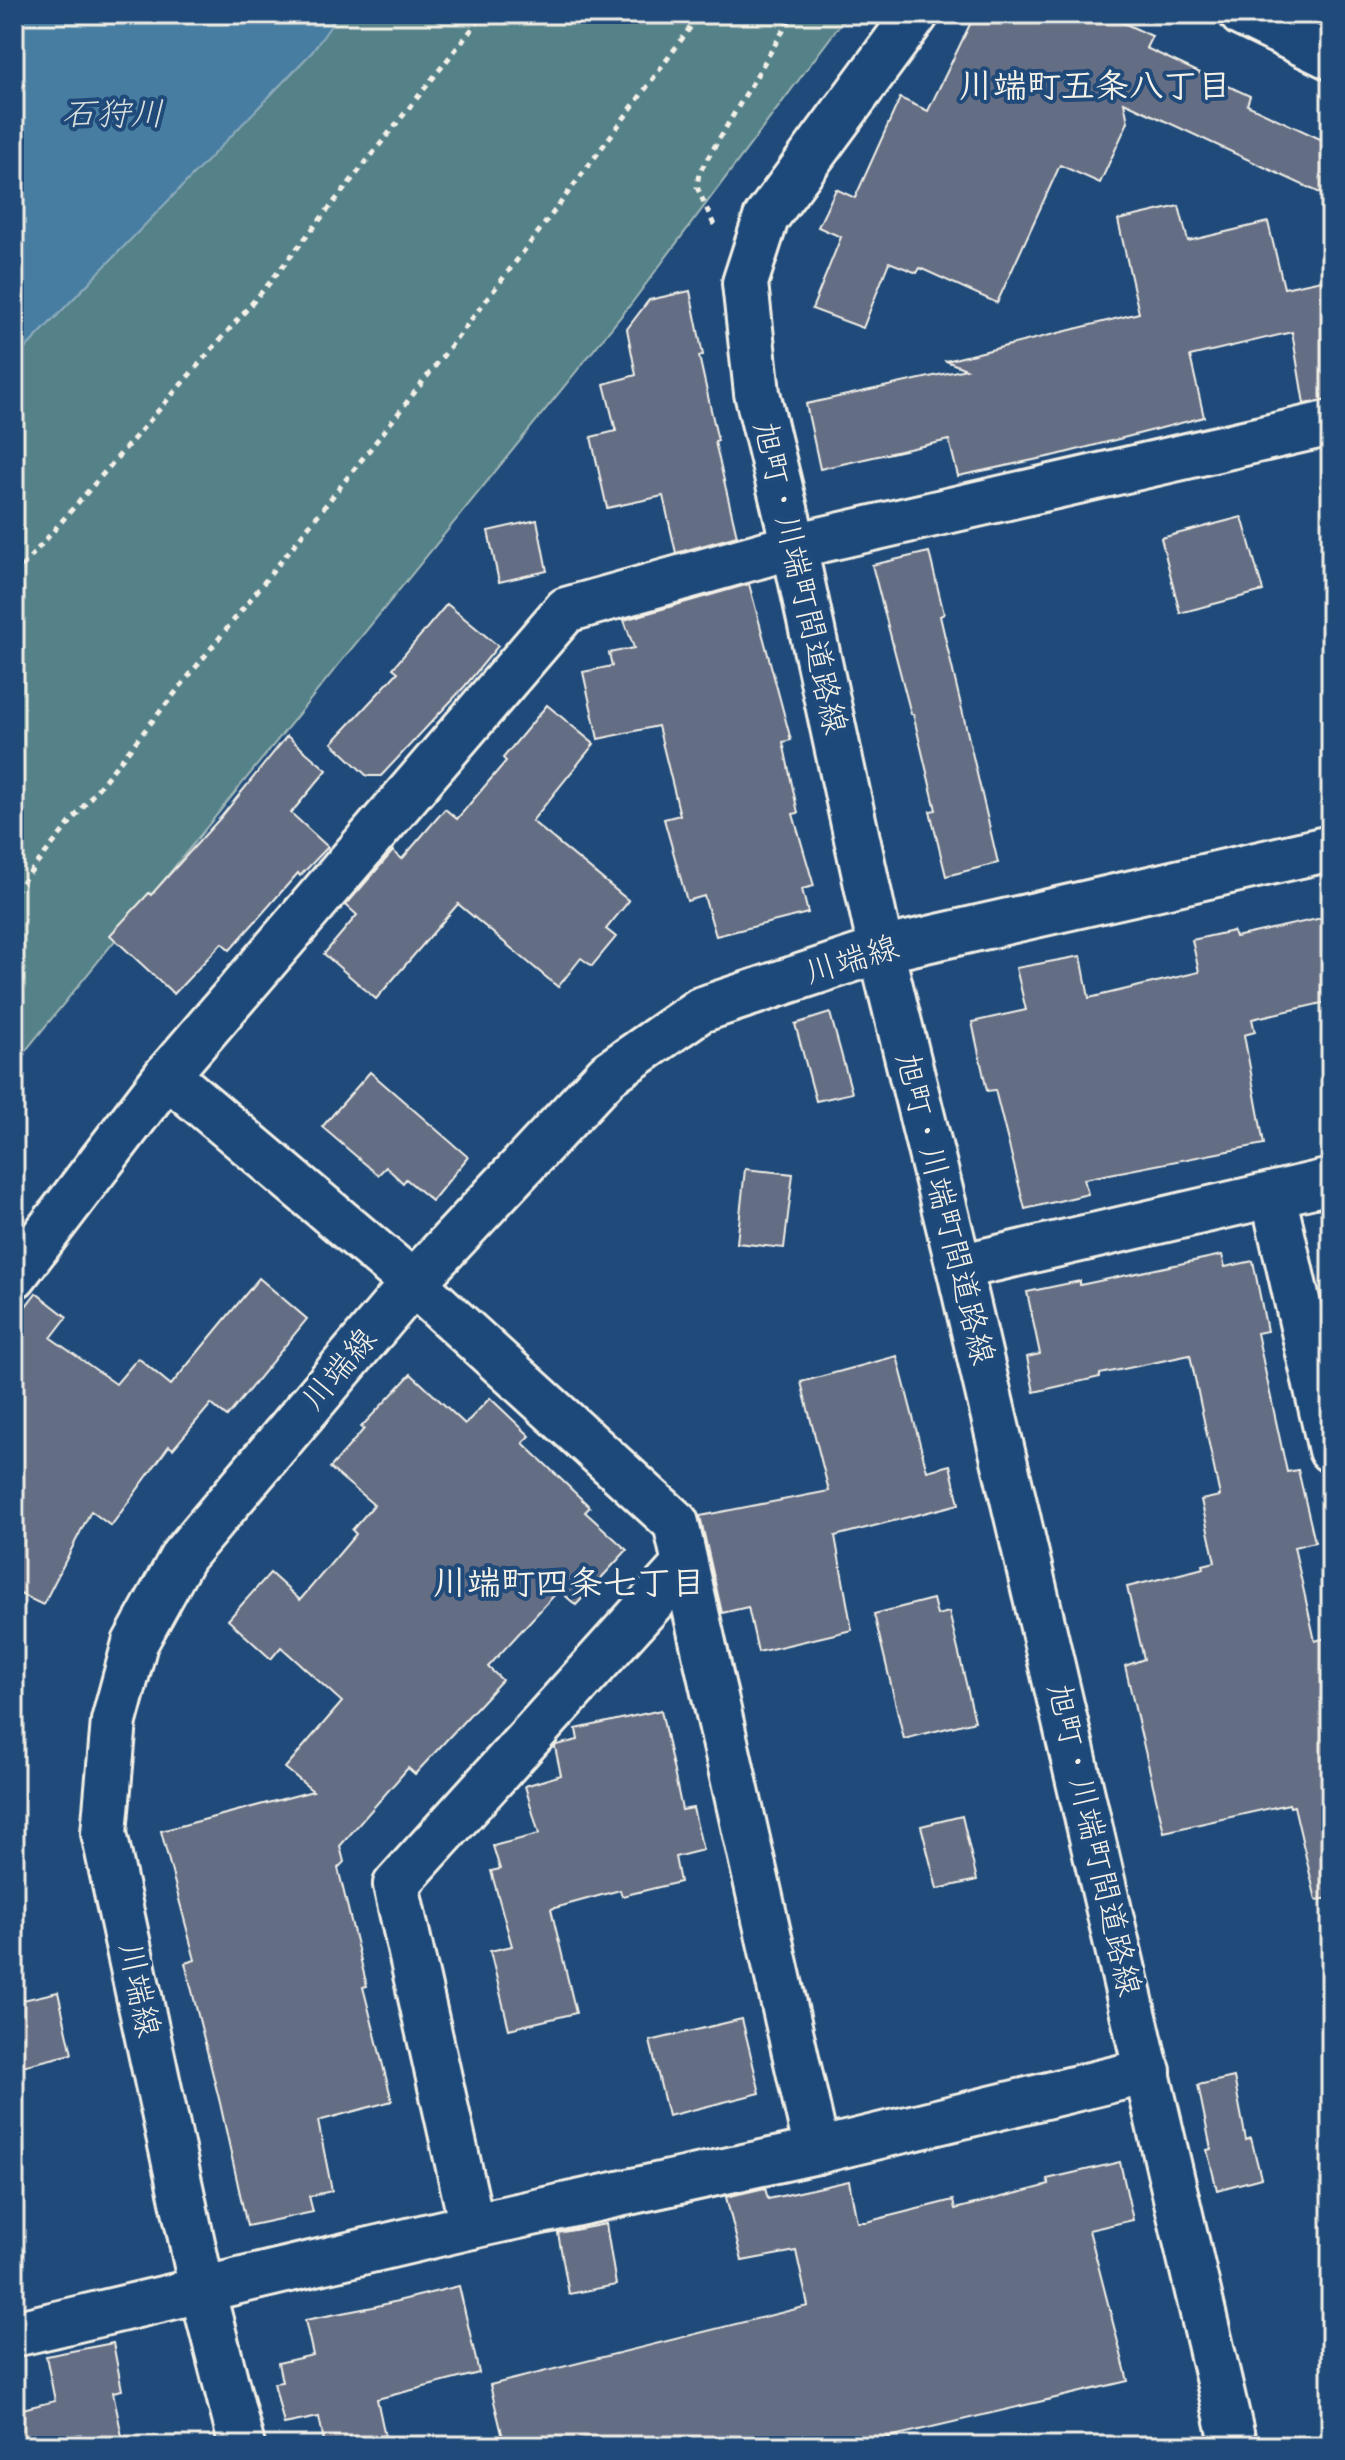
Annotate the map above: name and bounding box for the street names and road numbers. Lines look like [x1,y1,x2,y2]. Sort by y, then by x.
street label: 旭町・川端町間道路線 [743,417,855,739]
street label: 川端線 [800,927,904,995]
street label: 旭町・川端町間道路線 [885,1049,1003,1369]
street label: 川端線 [293,1320,387,1420]
street label: 旭町・川端町間道路線 [1037,1679,1149,2001]
street label: 川端線 [107,1939,169,2041]

